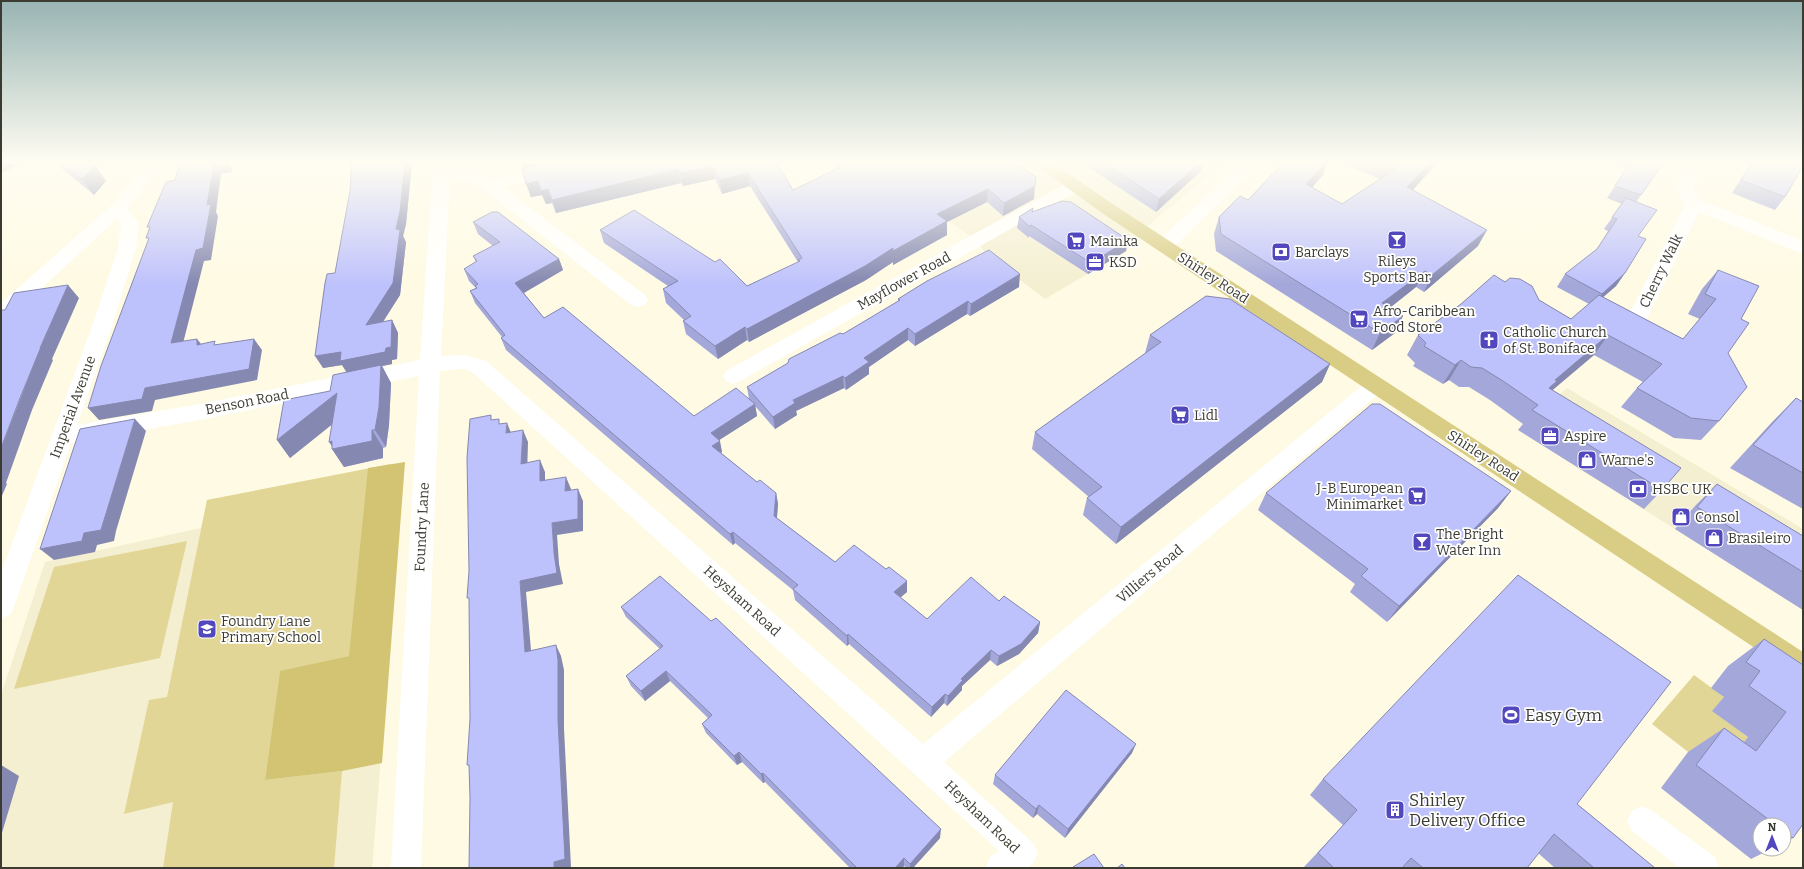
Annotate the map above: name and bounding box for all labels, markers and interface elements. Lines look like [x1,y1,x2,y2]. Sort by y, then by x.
bar icon: Rileys Sports Bar [1386,229,1408,251]
supermarket icon: Mainka [1065,230,1087,252]
street label: Cherry Walk [1636,231,1686,311]
place label: Mainka [1090,233,1138,250]
bank icon: Barclays [1270,241,1292,263]
place label: Barclays [1295,244,1349,261]
street label: Mayflower Road [854,248,954,314]
street label: Shirley Road [1174,249,1252,307]
office icon: KSD [1084,251,1106,273]
place label: Rileys Sports Bar [1363,253,1431,286]
place label: KSD [1109,254,1137,271]
place label: Afro-Caribbean Food Store [1373,303,1475,336]
supermarket icon: Afro-Caribbean Food Store [1348,308,1370,330]
place label: Catholic Church of St. Boniface [1503,324,1607,357]
church icon: Catholic Church of St. Boniface [1478,329,1500,351]
street label: Imperial Avenue [47,353,99,461]
street label: Benson Road [204,386,290,418]
supermarket icon: Lidl [1169,404,1191,426]
place label: Lidl [1194,407,1218,424]
office icon: Aspire [1539,425,1561,447]
street label: Shirley Road [1444,427,1522,485]
place label: Aspire [1564,428,1606,445]
shop icon: Warne's [1576,449,1598,471]
place label: Warne's [1601,452,1654,469]
bank icon: HSBC UK [1627,478,1649,500]
place label: J-B European Minimarket [1316,480,1403,513]
place label: HSBC UK [1652,481,1712,498]
street label: Foundry Lane [411,482,433,572]
supermarket icon: J-B European Minimarket [1406,485,1428,507]
shop icon: Consol [1670,506,1692,528]
place label: Consol [1695,509,1739,526]
place label: The Bright Water Inn [1436,526,1504,559]
shop icon: Brasileiro [1703,527,1725,549]
place label: Brasileiro [1728,530,1791,547]
bar icon: The Bright Water Inn [1411,531,1433,553]
street label: Villiers Road [1113,541,1187,607]
street label: Heysham Road [700,562,784,640]
place label: Foundry Lane Primary School [221,613,321,646]
school or university icon: Foundry Lane Primary School [196,618,218,640]
sports icon: Easy Gym [1500,704,1522,726]
place label: Easy Gym [1525,705,1602,726]
street label: Heysham Road [941,777,1023,857]
place label: Shirley Delivery Office [1409,790,1526,831]
building icon: Shirley Delivery Office [1384,799,1406,821]
north arrow [1752,817,1792,857]
text: N [1768,821,1777,834]

